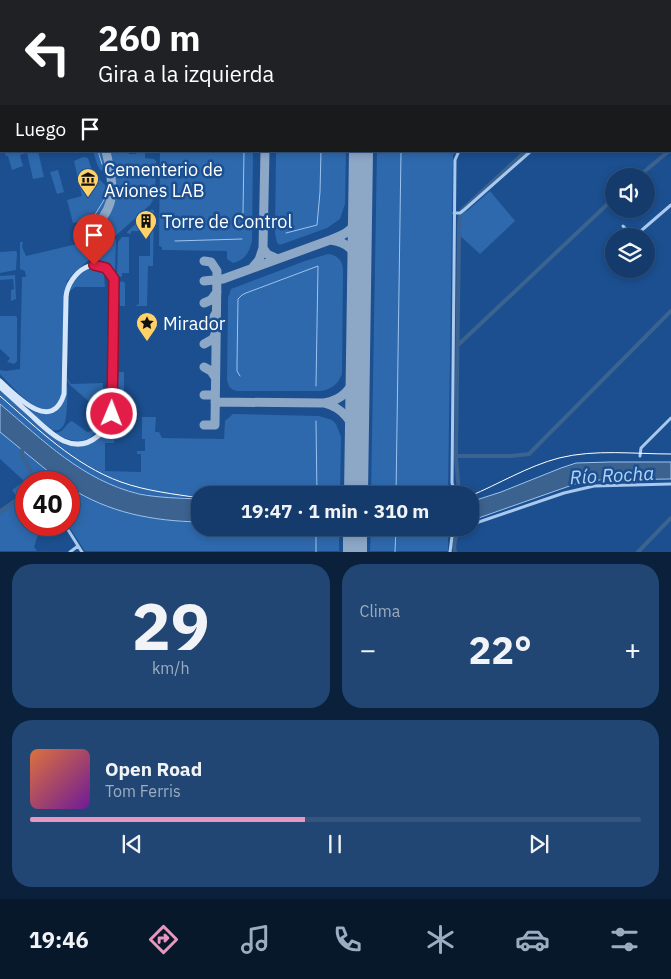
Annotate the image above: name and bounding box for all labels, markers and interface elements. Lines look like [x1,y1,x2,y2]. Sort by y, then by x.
text: 260 m [98,15,201,61]
icon: left [15,20,80,85]
text: Gira a la izquierda [98,59,274,88]
icon: arrive [76,115,104,143]
text: Luego [15,117,66,141]
place label: Cementerio de Aviones LAB [104,158,223,202]
museum icon: Cementerio de Aviones LAB [76,167,100,198]
map controls [605,168,655,278]
button: sound [605,168,655,218]
building icon: Torre de Control [134,209,158,240]
place label: Torre de Control [162,210,292,233]
pin [73,214,115,265]
icon: arrive [80,221,108,249]
button: layers [605,228,655,278]
place icon: Mirador [135,311,159,342]
place label: Mirador [163,312,226,335]
position arrow [85,387,137,439]
water label: Río Rocha [569,461,655,489]
speed limit sign: 40 [15,471,80,536]
text: 19:47 · 1 min · 310 m [241,499,429,523]
text: 29 [132,583,210,668]
text: Clima [360,601,400,621]
text: 22° [469,625,532,674]
text: − [360,631,376,668]
text: + [624,631,641,668]
text: km/h [152,658,190,678]
text: Open Road [105,757,202,781]
text: Tom Ferris [105,781,181,801]
icon: previous [118,830,146,858]
icon: pause [321,830,349,858]
icon: next [525,830,553,858]
icon: directions [146,922,181,957]
icon: music [238,922,273,957]
icon: phone [330,922,365,957]
icon: climate [423,922,458,957]
icon: car [515,922,550,957]
icon: filters [607,922,642,957]
text: 19:46 [29,925,89,954]

